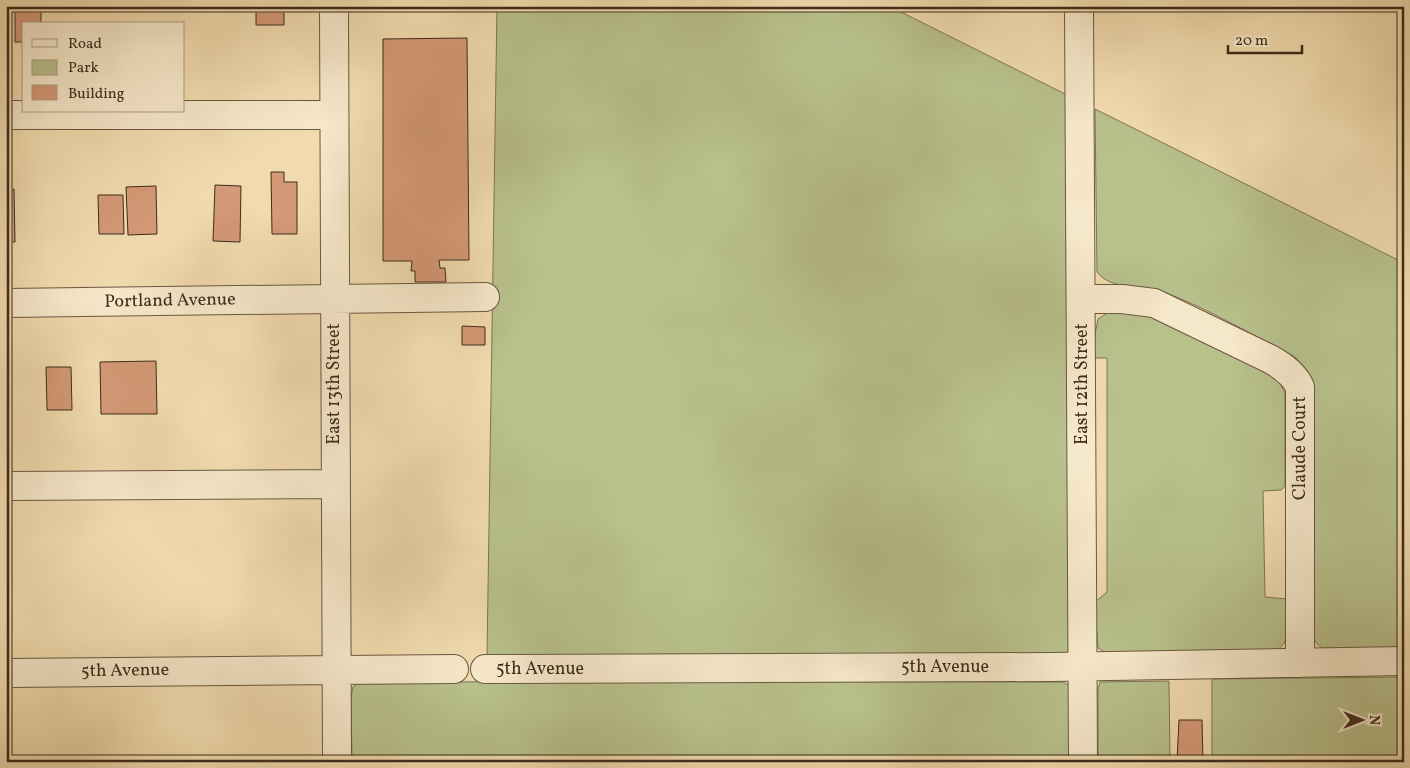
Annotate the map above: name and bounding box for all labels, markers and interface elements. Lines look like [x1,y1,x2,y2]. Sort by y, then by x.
legend [22,22,185,112]
scale bar [1228,22,1301,54]
text: 20 m [1235,31,1268,52]
text: Road [68,34,102,55]
text: Park [68,58,99,79]
text: Building [68,84,125,105]
street label: Portland Avenue [104,287,236,315]
street label: East 13th Street [322,323,347,445]
street label: East 12th Street [1070,323,1095,445]
street label: Claude Court [1288,396,1313,500]
street label: 5th Avenue [901,655,989,680]
street label: 5th Avenue [496,657,584,682]
street label: 5th Avenue [81,658,169,684]
north arrow [1338,696,1388,746]
text: N [1364,715,1383,725]

